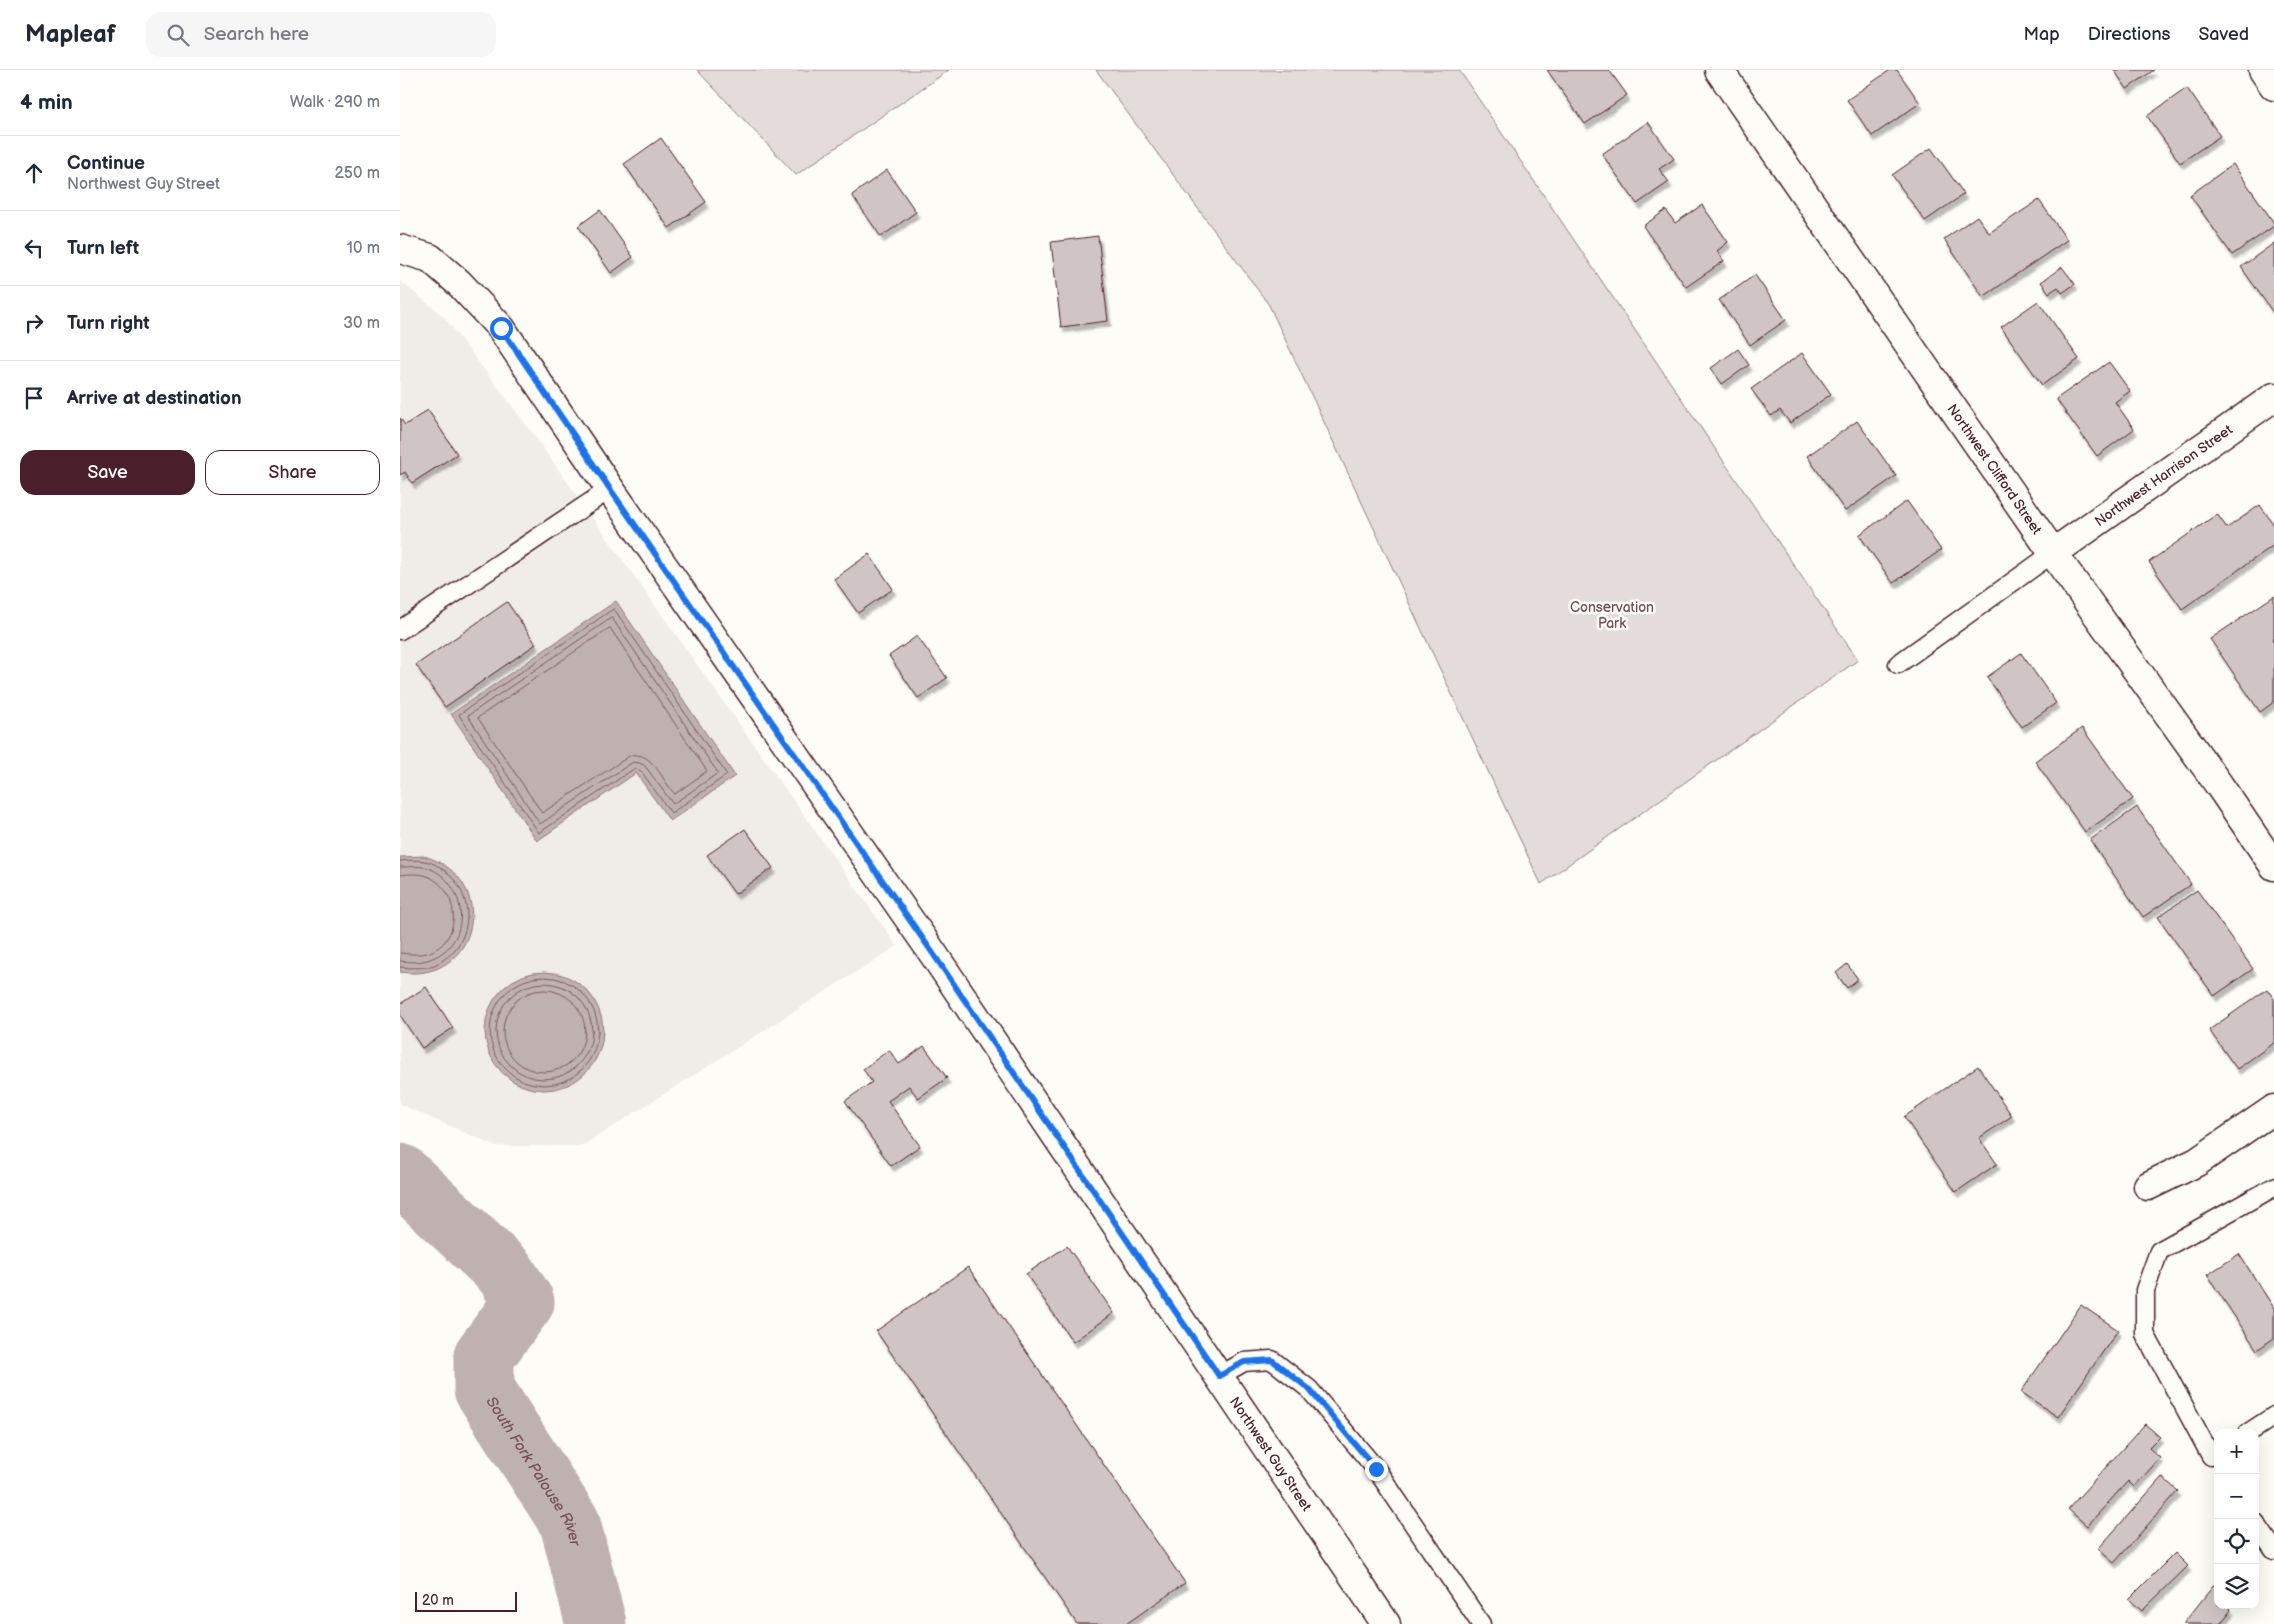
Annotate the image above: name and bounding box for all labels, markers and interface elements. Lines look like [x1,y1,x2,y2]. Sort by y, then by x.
search box [146,12,496,57]
text: Mapleaf [25,20,116,49]
icon: search [164,21,192,49]
text: Search here [204,23,309,46]
text: Map [2024,24,2060,45]
text: Directions [2088,24,2170,45]
text: Saved [2198,24,2249,45]
text: 4 min [20,90,73,115]
text: Walk · 290 m [290,93,380,112]
text: Continue [67,152,145,175]
icon: ahead [20,159,48,187]
text: 250 m [334,164,380,183]
text: Northwest Guy Street [67,175,220,194]
icon: left [20,234,48,262]
text: Turn left [67,237,139,260]
text: 10 m [347,239,380,258]
icon: right [20,309,48,337]
text: Turn right [67,312,150,335]
text: 30 m [343,314,380,333]
route start [490,317,513,340]
icon: arrive [20,384,48,412]
text: Arrive at destination [67,387,242,410]
street label: Northwest Clifford Street [1944,401,2046,538]
street label: Northwest Harrison Street [2091,421,2236,530]
button: Save [20,450,195,495]
button: Share [205,450,380,495]
park label: Conservation Park [1570,599,1654,632]
water label: South Fork Palouse River [481,1393,585,1550]
street label: Northwest Guy Street [1226,1394,1315,1515]
map controls [2214,1429,2259,1609]
button: + [2214,1429,2259,1474]
route end [1365,1458,1388,1481]
button: − [2214,1474,2259,1519]
button: locate [2214,1519,2259,1564]
button: layers [2214,1564,2259,1609]
scale bar [415,1589,518,1612]
text: 20 m [422,1592,454,1609]

